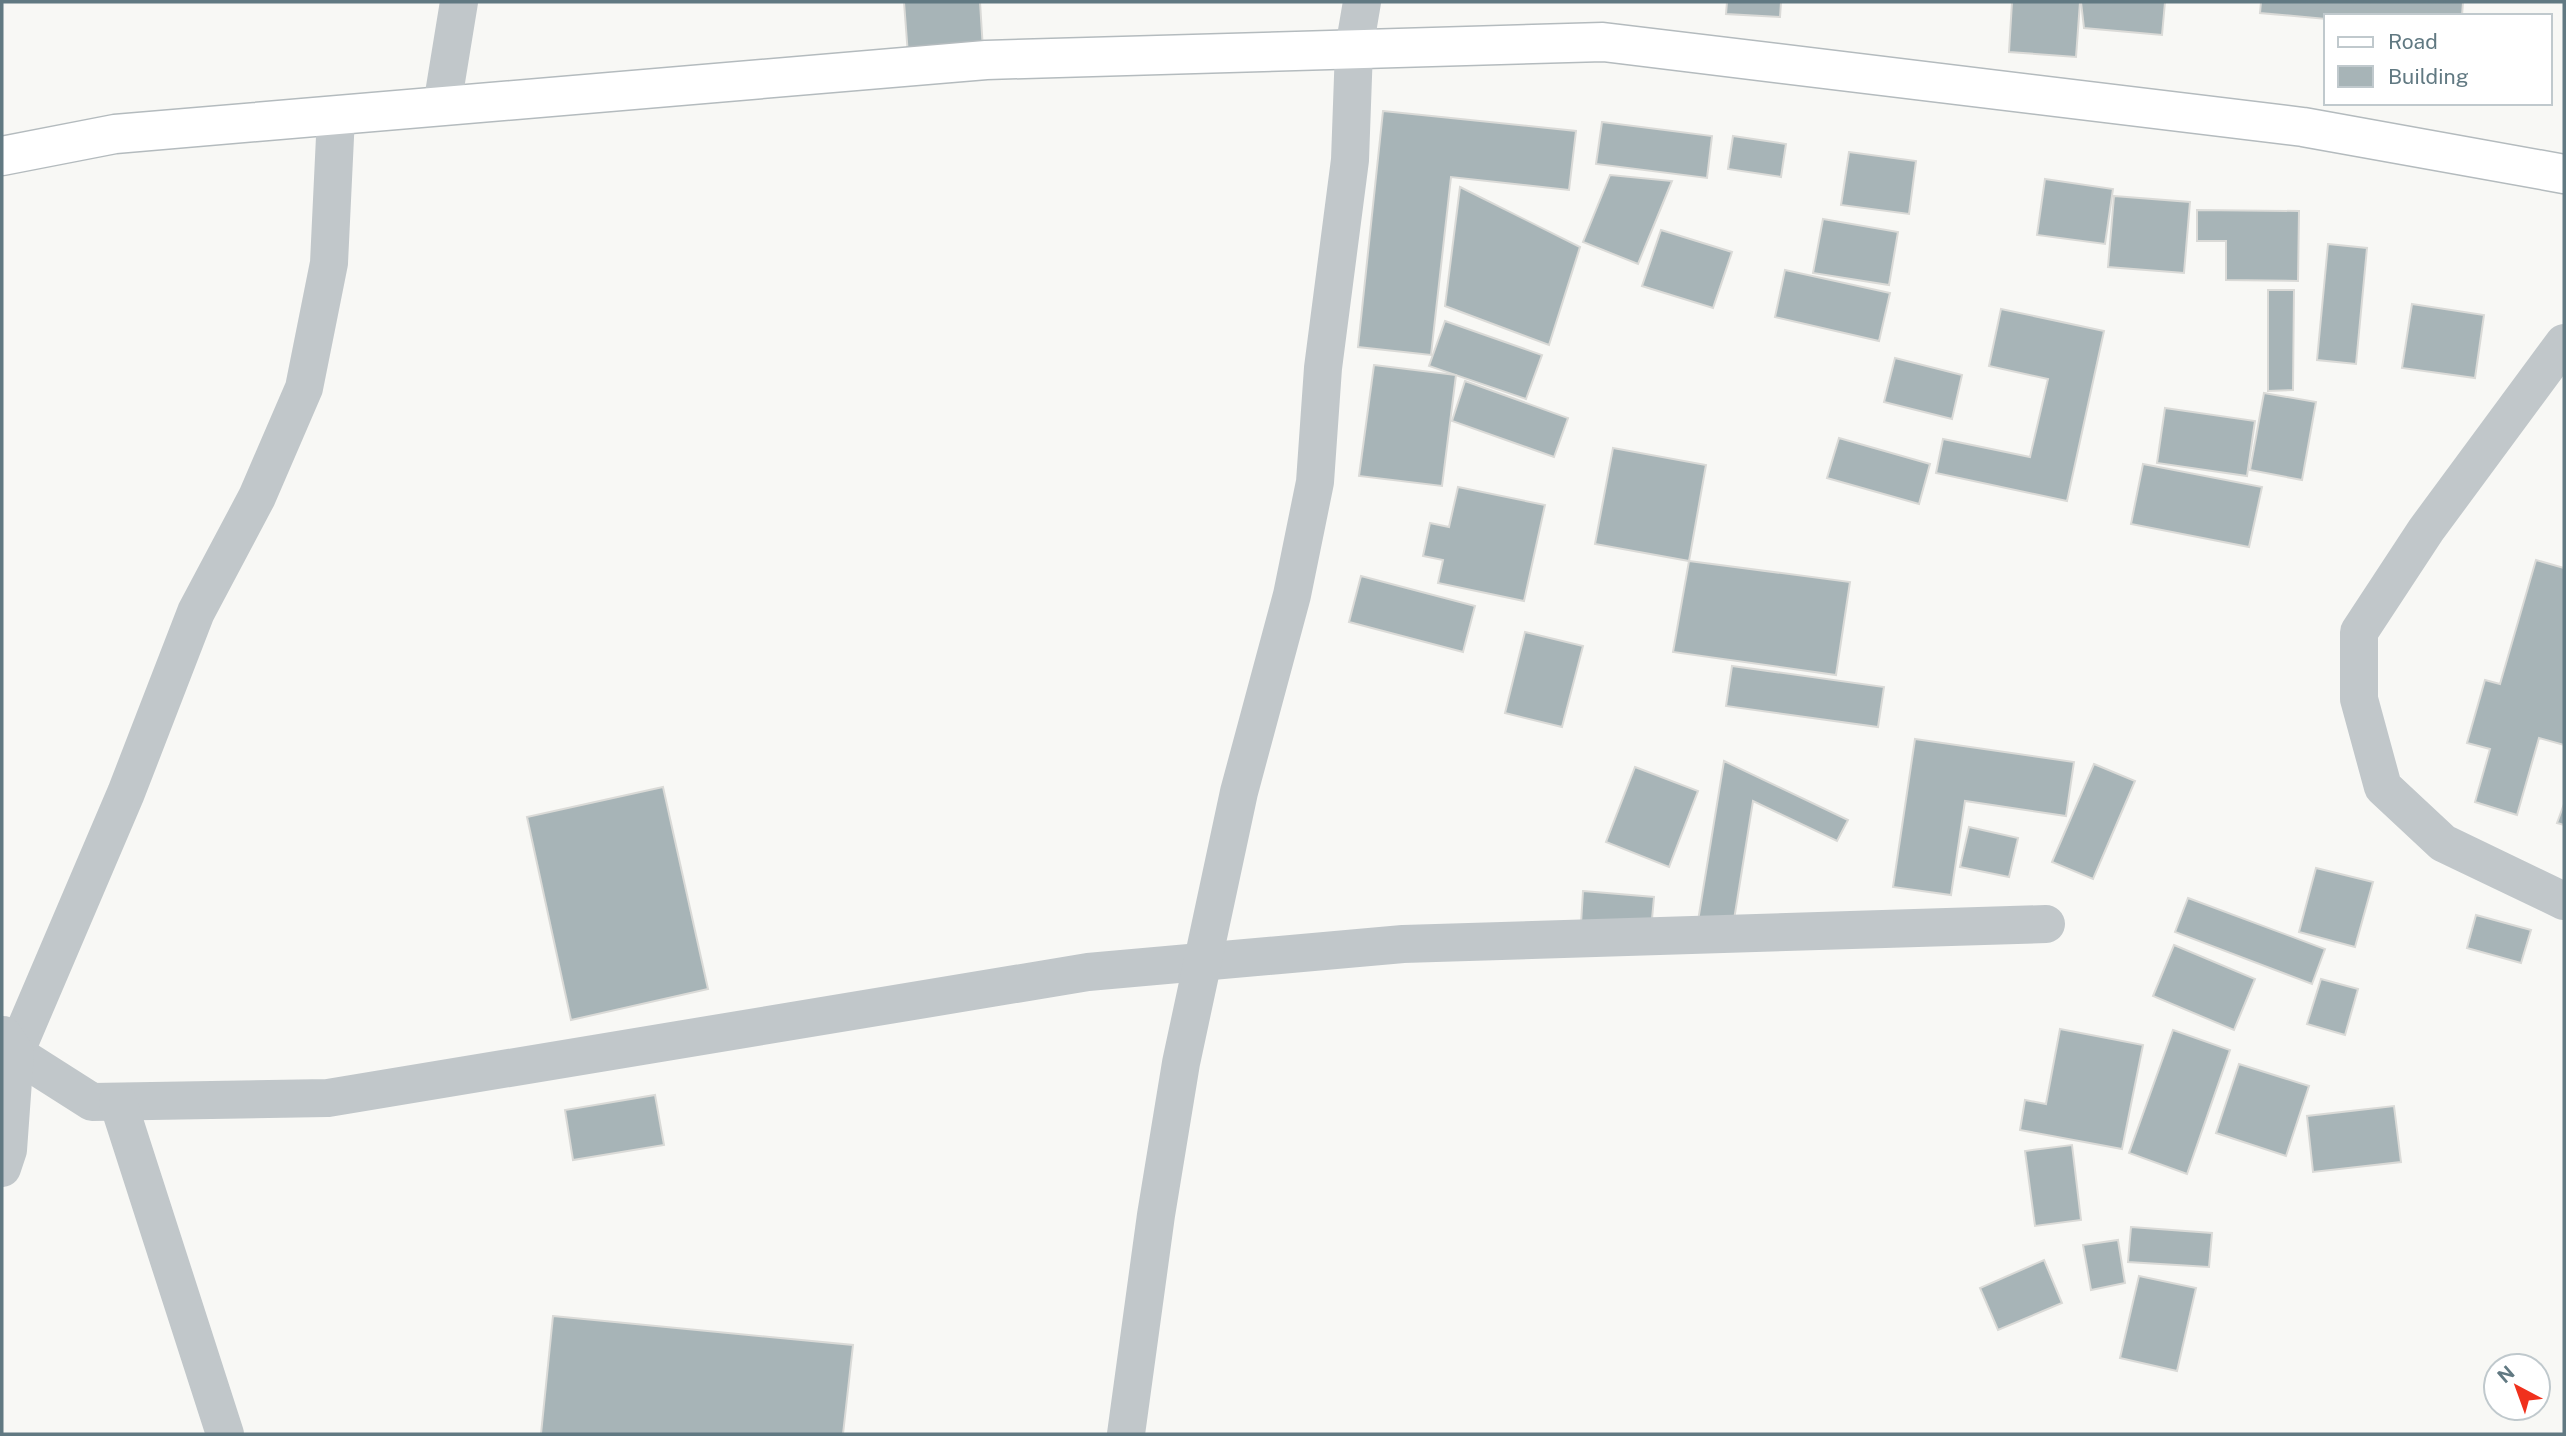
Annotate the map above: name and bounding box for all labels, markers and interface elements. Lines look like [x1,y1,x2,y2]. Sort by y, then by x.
legend [2324,14,2552,105]
text: Road [2388,29,2438,54]
text: Building [2388,64,2469,89]
north arrow [2482,1352,2552,1422]
text: N [2493,1361,2519,1387]

